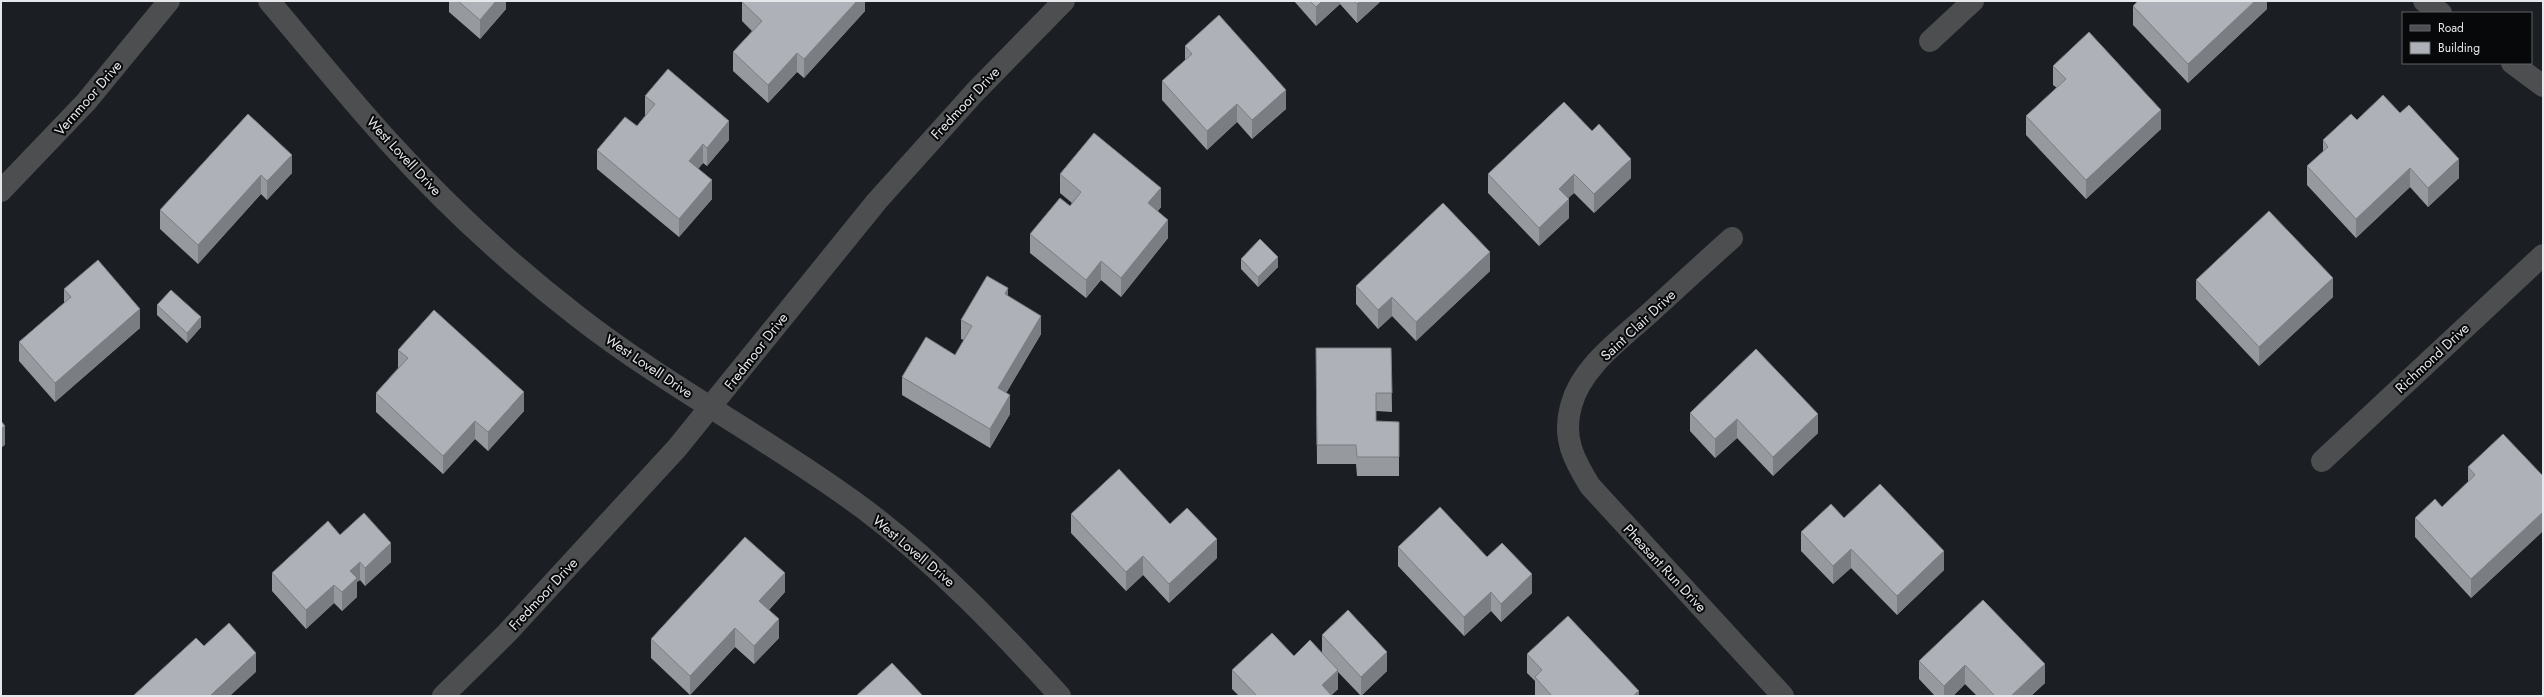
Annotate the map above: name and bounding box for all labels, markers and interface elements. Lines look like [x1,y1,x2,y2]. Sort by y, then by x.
legend [2402,12,2532,64]
text: Road [2438,19,2464,37]
text: Building [2438,39,2480,57]
street label: Vernmoor Drive [50,56,126,140]
street label: Fredmoor Drive [926,62,1004,144]
street label: West Lovell Drive [362,112,446,200]
street label: Saint Clair Drive [1596,285,1680,365]
street label: Fredmoor Drive [720,308,792,394]
street label: Richmond Drive [2391,318,2473,398]
street label: West Lovell Drive [601,329,697,403]
street label: West Lovell Drive [869,511,959,591]
street label: Pheasant Run Drive [1619,519,1711,617]
street label: Fredmoor Drive [504,553,582,635]

